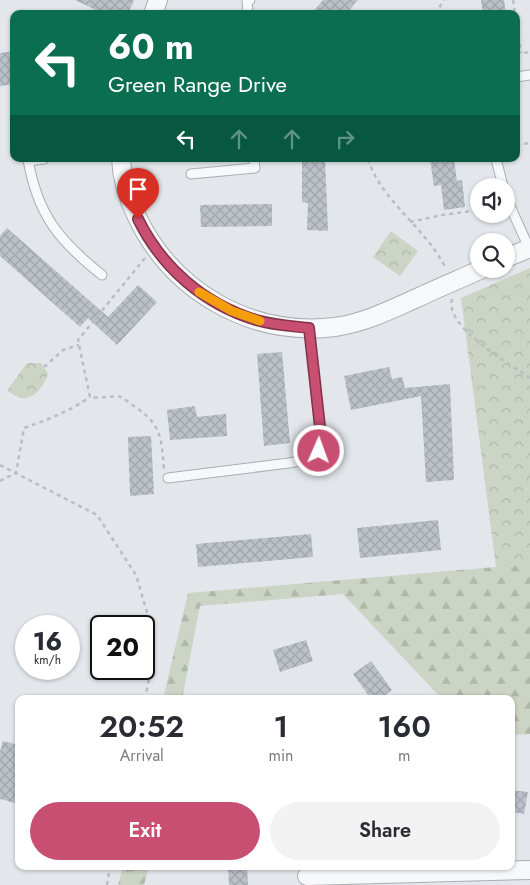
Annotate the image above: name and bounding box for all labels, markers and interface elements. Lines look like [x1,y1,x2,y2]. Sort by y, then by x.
text: 60 m [108,22,194,72]
icon: left [25,30,90,95]
text: Green Range Drive [108,68,287,100]
icon: left [172,125,200,153]
icon: ahead [225,125,253,153]
icon: ahead [278,125,306,153]
icon: right [331,125,359,153]
pin [117,168,159,219]
icon: arrive [124,175,152,203]
map controls [470,178,515,278]
button: sound [470,178,515,223]
button: search [470,233,515,278]
position arrow [292,424,344,476]
speed limit sign: 20 [90,615,155,680]
text: 16 [33,623,62,659]
text: km/h [34,651,61,669]
text: 20:52 [99,705,184,748]
text: 1 [274,705,288,748]
text: 160 [378,705,431,748]
text: Arrival [120,744,164,767]
text: min [268,744,293,767]
text: m [398,744,410,767]
button: Exit [30,802,260,860]
button: Share [270,802,500,860]

